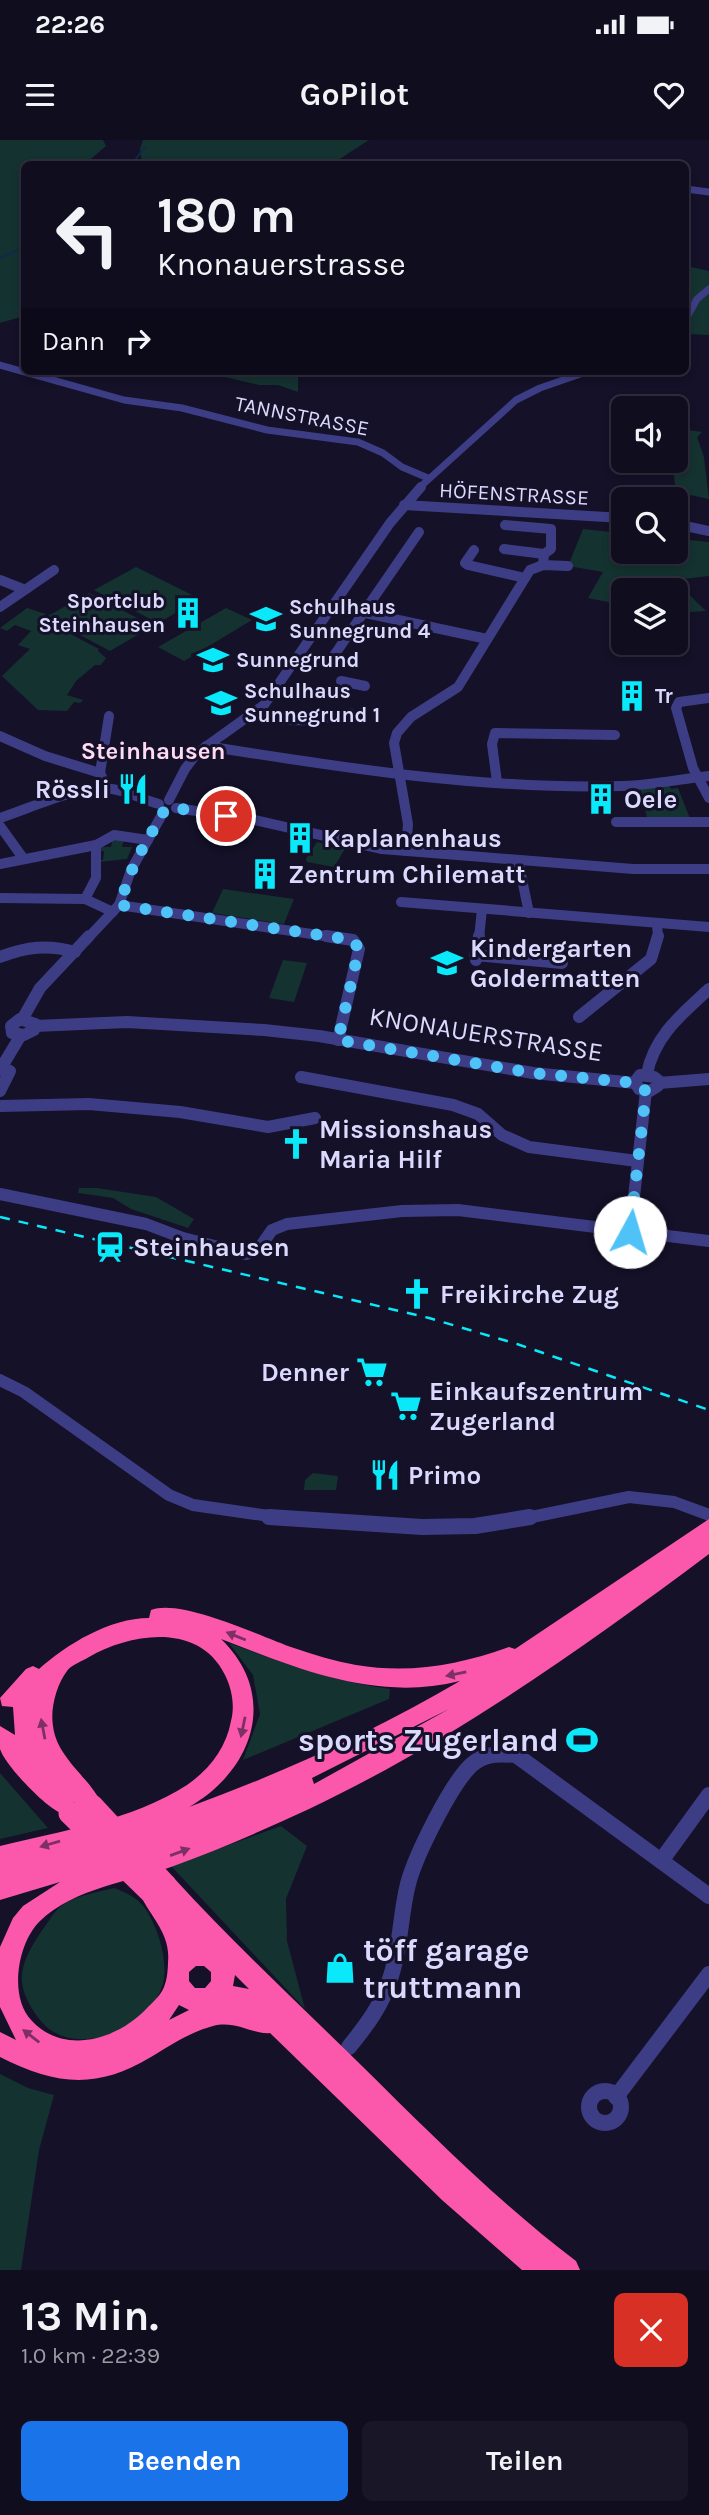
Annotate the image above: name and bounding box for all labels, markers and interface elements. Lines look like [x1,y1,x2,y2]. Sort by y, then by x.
text: 22:26 [35,9,105,40]
icon: menu [21,76,59,114]
text: GoPilot [300,76,409,113]
icon: heart [650,76,688,114]
text: 180 m [157,187,296,244]
icon: left [42,189,133,280]
text: Knonauerstrasse [157,246,406,283]
icon: right [119,322,157,360]
text: Dann [42,326,105,357]
street label: TANNSTRASSE [233,391,371,441]
map controls [611,396,688,655]
button: sound [611,396,688,473]
street label: HÖFENSTRASSE [438,478,590,510]
button: search [611,487,688,564]
button: layers [611,578,688,655]
place label: Sportclub Steinhausen [38,589,165,637]
place label: Schulhaus Sunnegrund 4 [289,595,431,643]
building icon: Sportclub Steinhausen [171,596,205,630]
school or university icon: Schulhaus Sunnegrund 4 [249,602,283,636]
school or university icon: Sunnegrund [196,643,230,677]
place label: Sunnegrund [236,648,359,672]
place label: Schulhaus Sunnegrund 1 [244,679,380,727]
building icon: Tr [615,679,649,713]
place label: Tr [655,684,673,708]
school or university icon: Schulhaus Sunnegrund 1 [204,686,238,720]
district label: Steinhausen [81,737,225,765]
restaurant icon: Rössli [116,772,150,806]
place label: Rössli [35,774,110,805]
building icon: Oele [584,782,618,816]
place label: Oele [624,784,677,815]
pin [196,786,256,846]
icon: arrive [207,797,245,835]
building icon: Kaplanenhaus [283,821,317,855]
place label: Kaplanenhaus [323,823,502,854]
building icon: Zentrum Chilematt [248,857,282,891]
place label: Zentrum Chilematt [288,859,526,890]
place label: Kindergarten Goldermatten [470,933,641,994]
school or university icon: Kindergarten Goldermatten [430,946,464,980]
street label: KNONAUERSTRASSE [367,1001,605,1068]
place label: Missionshaus Maria Hilf [319,1114,492,1175]
church icon: Missionshaus Maria Hilf [279,1127,313,1161]
position arrow [593,1195,667,1269]
station icon: Steinhausen [93,1230,127,1264]
place label: Steinhausen [133,1232,290,1263]
church icon: Freikirche Zug [400,1277,434,1311]
place label: Freikirche Zug [440,1279,619,1310]
supermarket icon: Denner [355,1355,389,1389]
place label: Denner [261,1357,350,1388]
place label: Einkaufszentrum Zugerland [429,1376,643,1437]
supermarket icon: Einkaufszentrum Zugerland [389,1389,423,1423]
restaurant icon: Primo [368,1458,402,1492]
place label: Primo [408,1460,481,1491]
one-way arrow [225,1630,246,1641]
one-way arrow [445,1668,467,1679]
one-way arrow [238,1716,249,1738]
one-way arrow [37,1718,48,1740]
place label: sports Zugerland [298,1722,559,1759]
sports icon: sports Zugerland [565,1723,599,1757]
one-way arrow [39,1839,60,1849]
one-way arrow [170,1846,191,1857]
place label: töff garage truttmann [363,1932,530,2006]
shop icon: töff garage truttmann [323,1951,357,1985]
one-way arrow [22,2028,40,2043]
text: 13 Min. [21,2291,158,2341]
button: close [614,2293,688,2367]
text: 1.0 km · 22:39 [21,2342,160,2369]
button: Beenden [21,2421,348,2501]
button: Teilen [362,2421,688,2501]

